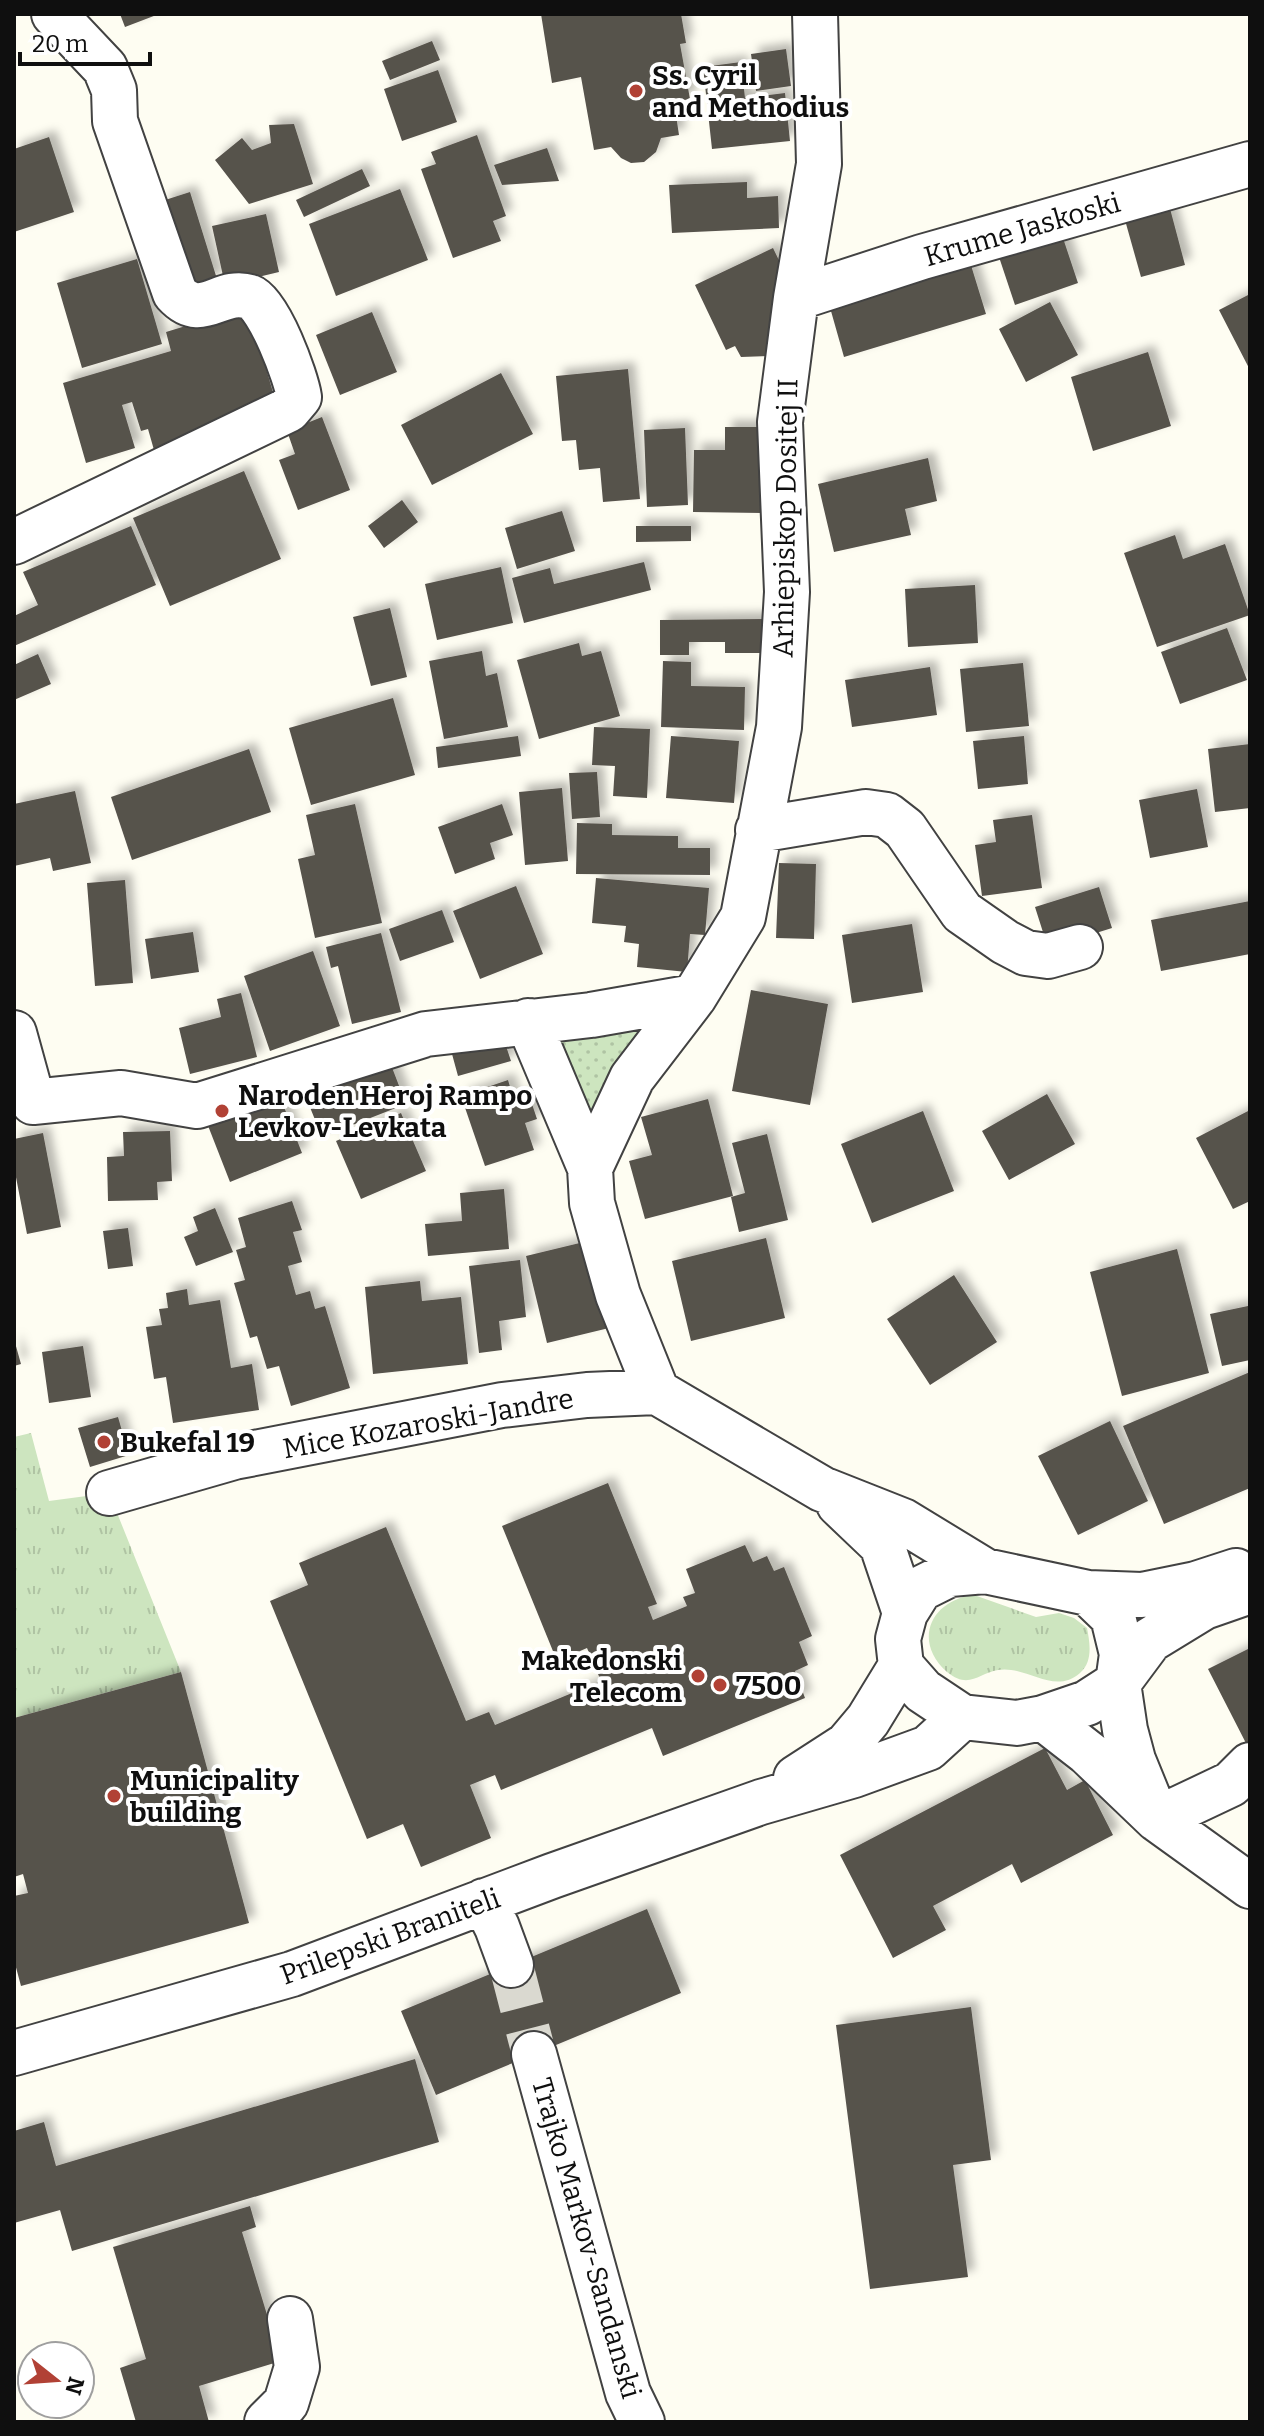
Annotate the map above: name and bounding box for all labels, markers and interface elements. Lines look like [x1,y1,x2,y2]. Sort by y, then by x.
scale bar [20,16,150,66]
text: 20 m [32,30,88,58]
place label: Ss. Cyril and Methodius [652,59,849,124]
marker: Ss. Cyril and Methodius [627,82,645,100]
street label: Krume Jaskoski [920,186,1124,273]
street label: Arhiepiskop Dositej II [767,378,804,658]
place label: Naroden Heroj Rampo Levkov-Levkata [238,1079,532,1144]
marker: Naroden Heroj Rampo Levkov-Levkata [213,1102,231,1120]
street label: Mice Kozaroski-Jandre [280,1382,576,1465]
place label: Bukefal 19 [120,1426,255,1459]
marker: Bukefal 19 [95,1433,113,1451]
place label: Makedonski Telecom [521,1644,682,1709]
marker: Makedonski Telecom [689,1667,707,1685]
place label: 7500 [736,1669,802,1702]
marker: 7500 [711,1676,729,1694]
place label: Municipality building [130,1764,299,1829]
marker: Municipality building [105,1787,123,1805]
street label: Prilepski Braniteli [276,1881,505,1992]
street label: Trajko Markov-Sandanski [525,2074,648,2402]
north arrow [16,2340,96,2420]
text: N [59,2374,90,2398]

